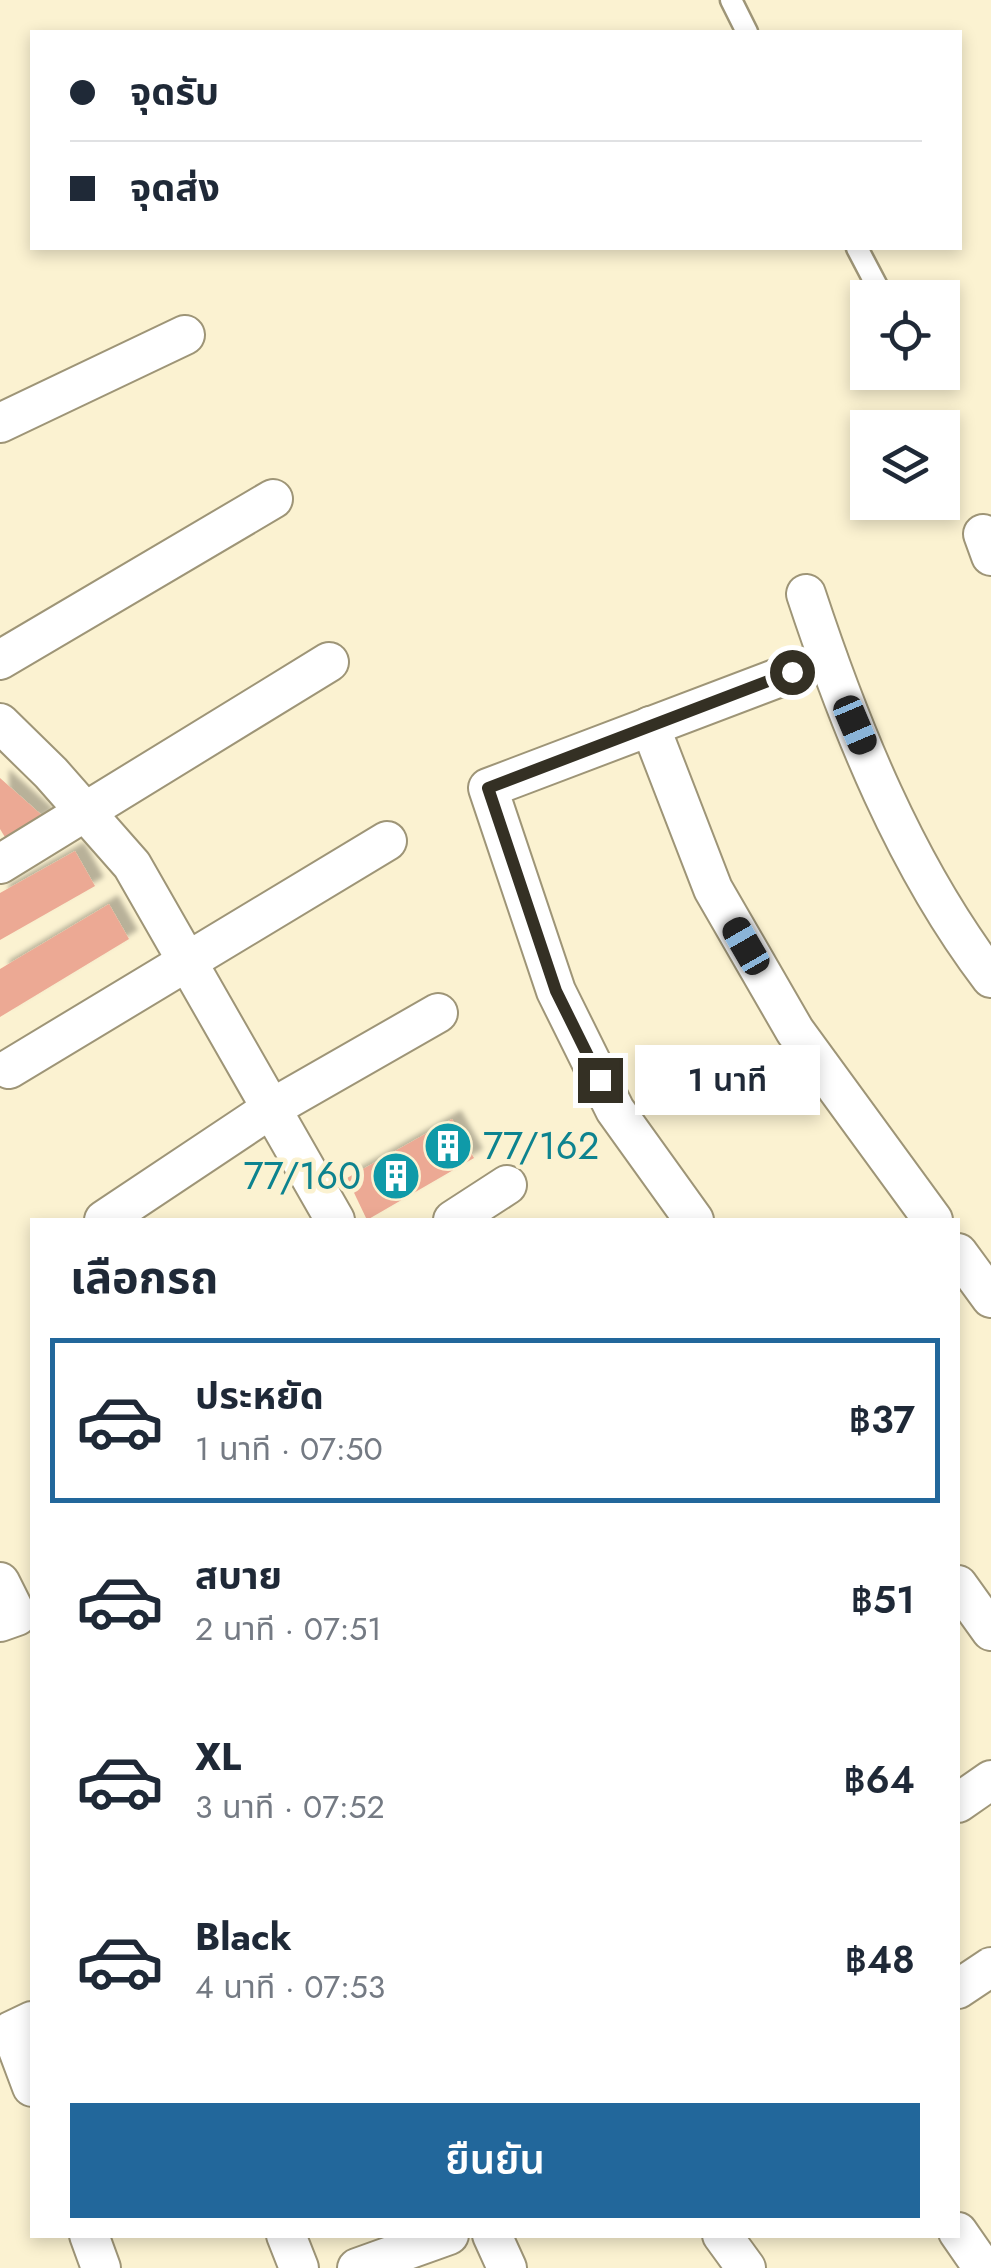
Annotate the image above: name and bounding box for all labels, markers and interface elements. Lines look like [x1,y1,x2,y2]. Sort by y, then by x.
text: จุดรับ [130,64,219,119]
text: จุดส่ง [130,160,220,215]
map controls [850,280,960,520]
button: locate [850,280,960,390]
button: layers [850,410,960,520]
route start [770,650,815,695]
car [829,692,881,758]
car [718,913,774,979]
callout: 1 นาที [635,1045,820,1115]
text: 1 นาที [688,1057,767,1103]
route end [578,1058,623,1103]
place label: 77/162 [483,1118,599,1173]
building icon: 77/162 [422,1120,474,1172]
place label: 77/160 [244,1148,361,1203]
building icon: 77/160 [370,1150,422,1202]
text: เลือกรถ [70,1245,218,1310]
text: ประหยัด [195,1368,324,1423]
icon: car [75,1376,165,1466]
text: ฿37 [849,1392,915,1447]
text: 1 นาที · 07:50 [195,1426,383,1472]
text: สบาย [195,1548,282,1603]
icon: car [75,1556,165,1646]
text: ฿51 [851,1572,915,1627]
text: 2 นาที · 07:51 [195,1606,382,1652]
text: XL [195,1729,241,1784]
icon: car [75,1736,165,1826]
text: ฿64 [843,1752,915,1807]
text: 3 นาที · 07:52 [195,1784,385,1830]
text: Black [195,1909,292,1964]
icon: car [75,1916,165,2006]
text: ฿48 [845,1932,915,1987]
text: 4 นาที · 07:53 [195,1964,385,2010]
button: ยืนยัน [70,2103,920,2218]

